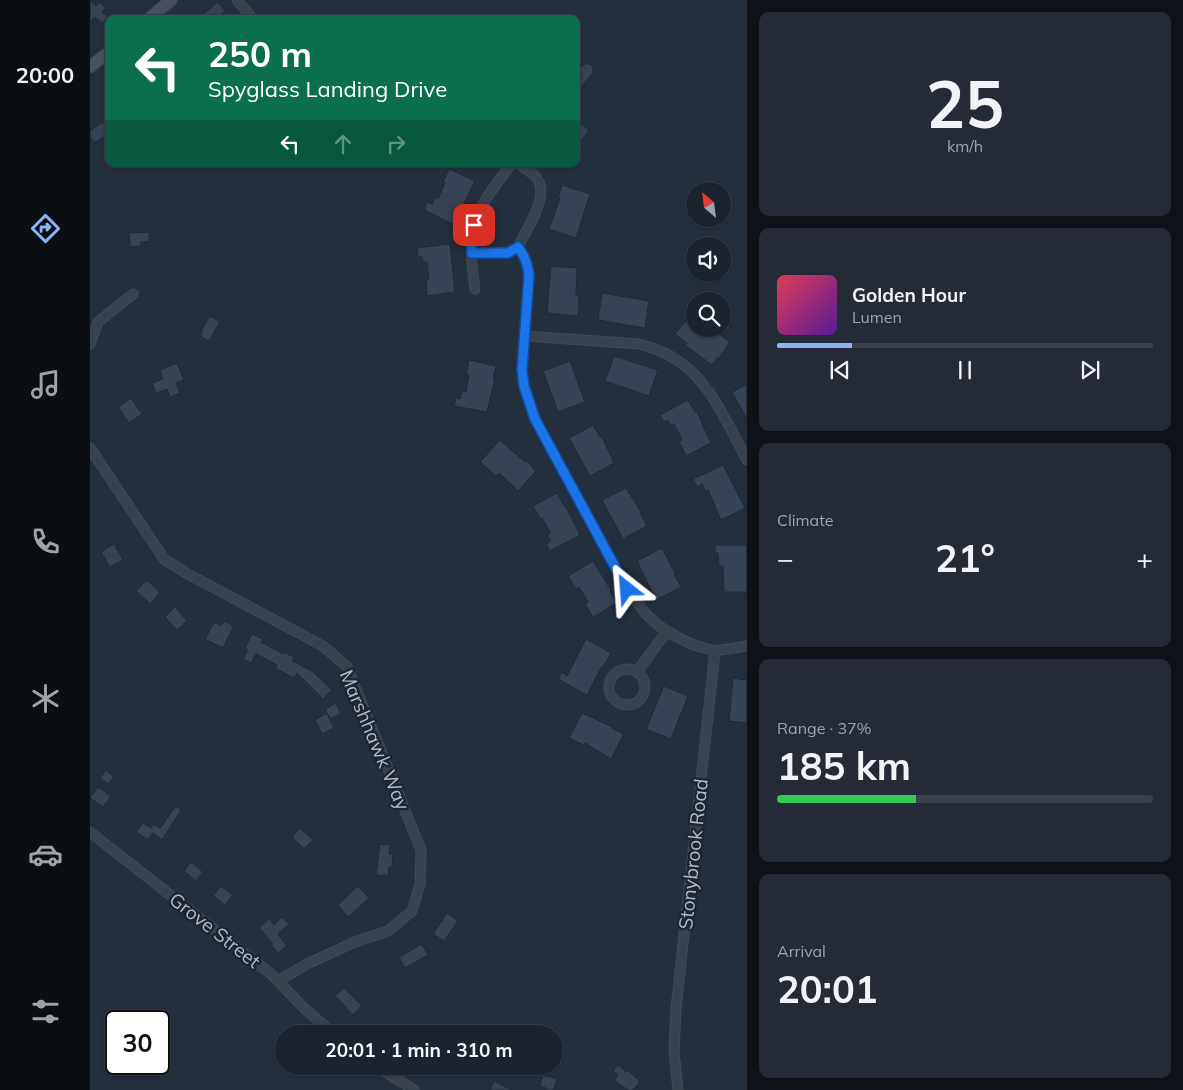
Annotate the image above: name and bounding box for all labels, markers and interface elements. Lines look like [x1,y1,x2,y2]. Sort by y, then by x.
text: 250 m [208,32,312,76]
icon: left [125,35,190,100]
text: 20:00 [16,61,74,89]
text: 25 [926,63,1004,144]
text: Spyglass Landing Drive [208,75,447,103]
icon: left [276,130,304,158]
icon: ahead [329,130,357,158]
icon: right [382,130,410,158]
text: km/h [947,136,983,156]
north arrow [686,182,731,228]
map controls [686,182,731,337]
pin [453,204,495,246]
icon: directions [28,211,63,246]
icon: arrive [460,211,488,239]
button: sound [686,237,731,282]
text: Golden Hour [852,283,966,307]
button: search [686,292,731,337]
text: Lumen [852,307,902,327]
icon: previous [826,356,854,384]
icon: pause [951,356,979,384]
icon: next [1076,356,1104,384]
icon: music [28,367,63,402]
text: Climate [777,510,833,530]
icon: phone [28,524,63,559]
text: 21° [935,534,995,582]
text: − [777,541,794,576]
text: + [1136,541,1153,576]
position arrow [600,562,652,614]
street label: Marshhawk Way [335,666,415,814]
icon: climate [28,681,63,716]
text: Range · 37% [777,718,872,738]
text: 185 km [777,742,911,790]
street label: Stonybrook Road [673,777,713,931]
icon: car [28,837,63,872]
street label: Grove Street [165,887,266,973]
text: Arrival [777,941,826,961]
text: 20:01 [777,965,878,1013]
icon: filters [28,994,63,1029]
speed limit sign: 30 [105,1010,170,1075]
text: 20:01 · 1 min · 310 m [325,1038,513,1062]

